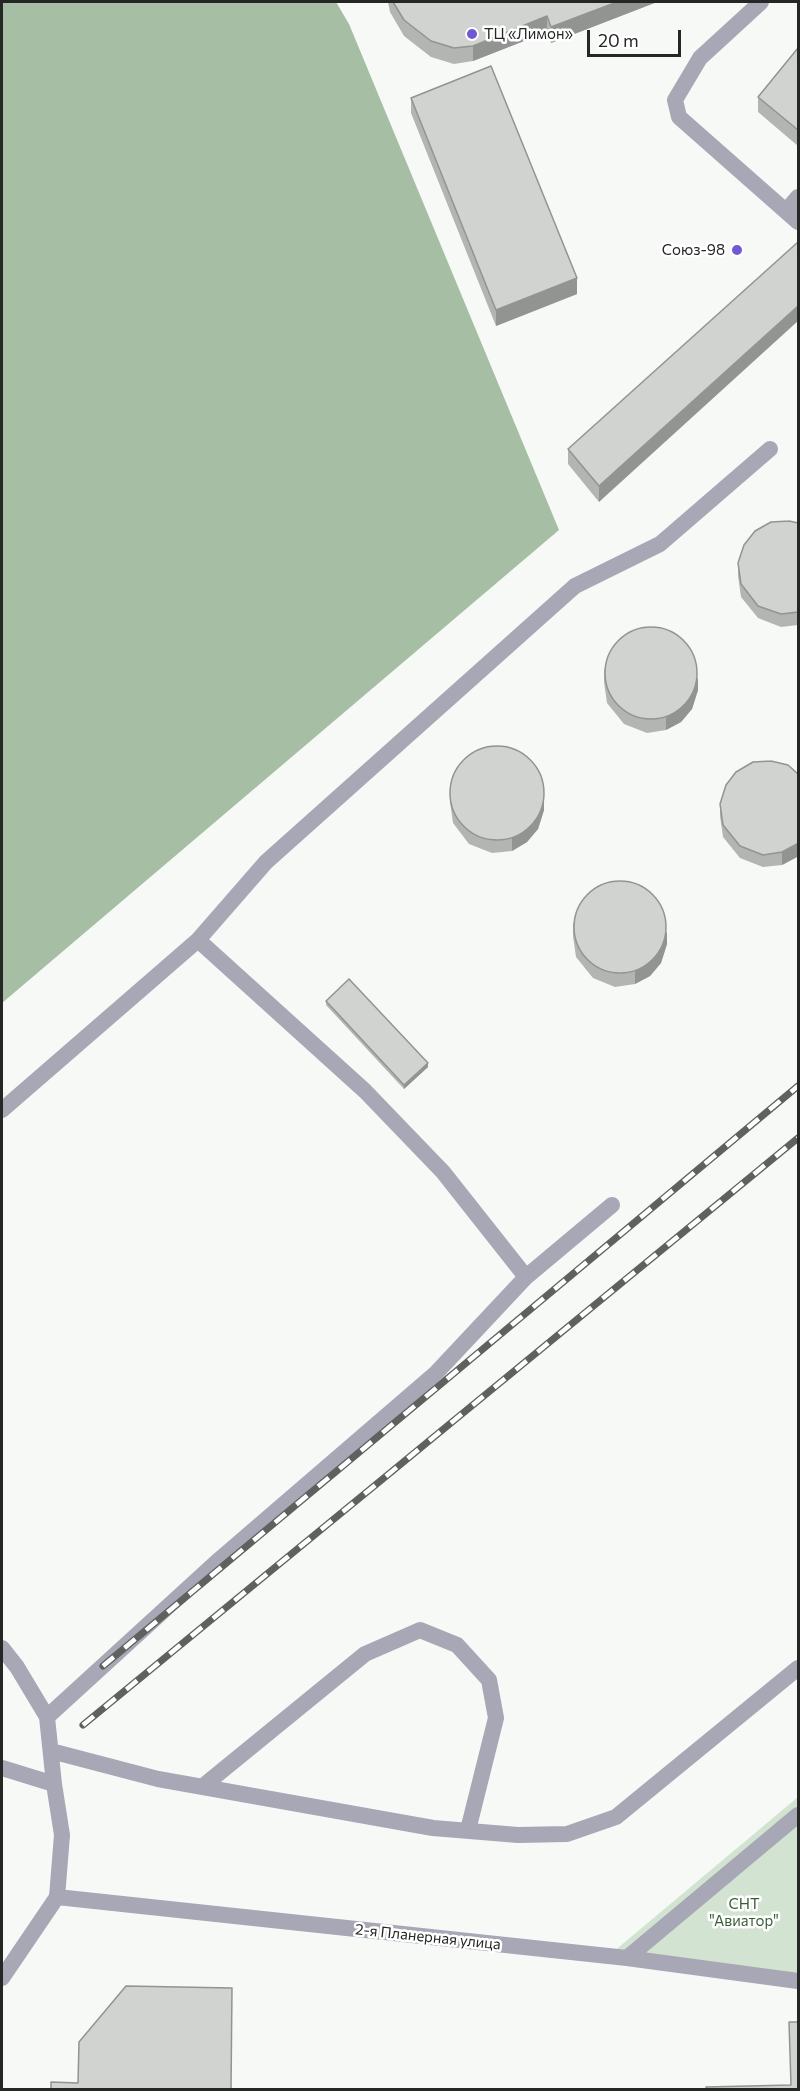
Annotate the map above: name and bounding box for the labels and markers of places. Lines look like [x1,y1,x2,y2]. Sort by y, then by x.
place label: ТЦ «Лимон» [484,25,573,43]
marker: ТЦ «Лимон» [465,27,479,41]
place label: Союз-98 [662,241,725,259]
marker: Союз-98 [730,243,744,257]

